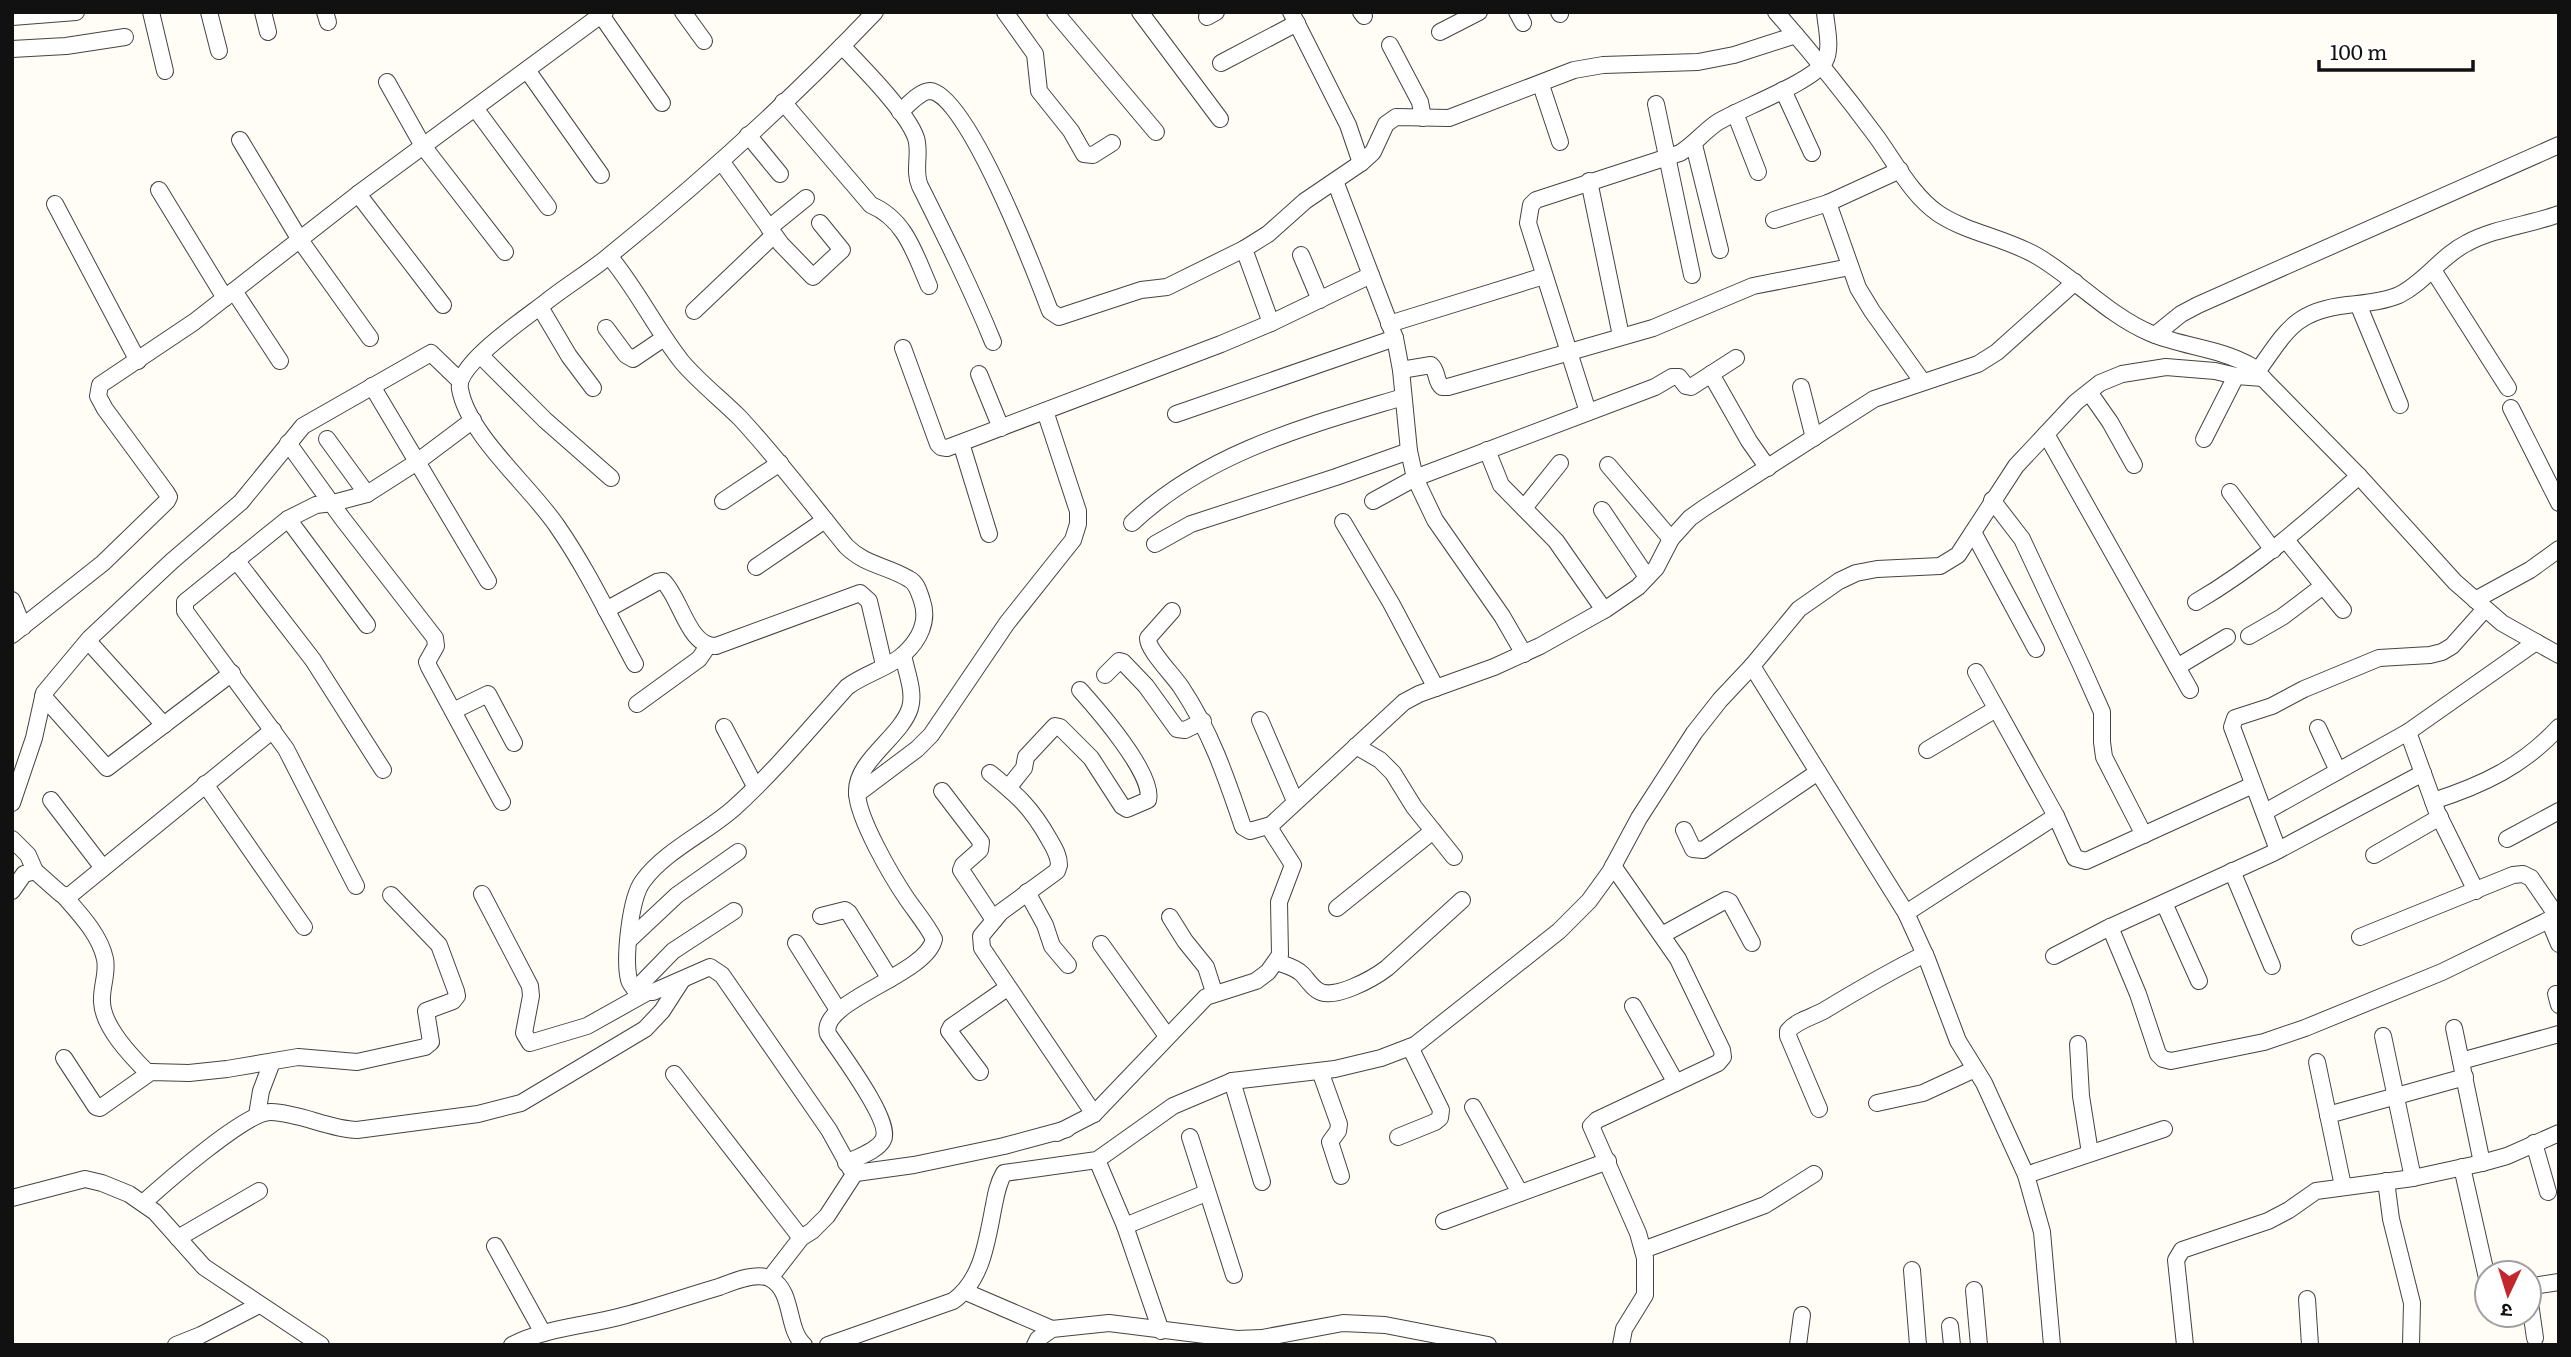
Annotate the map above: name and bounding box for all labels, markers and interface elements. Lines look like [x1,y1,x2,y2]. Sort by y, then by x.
scale bar [2319,28,2473,72]
text: 100 m [2330,35,2387,66]
north arrow [2473,1259,2543,1329]
text: उ [2499,1298,2513,1326]

